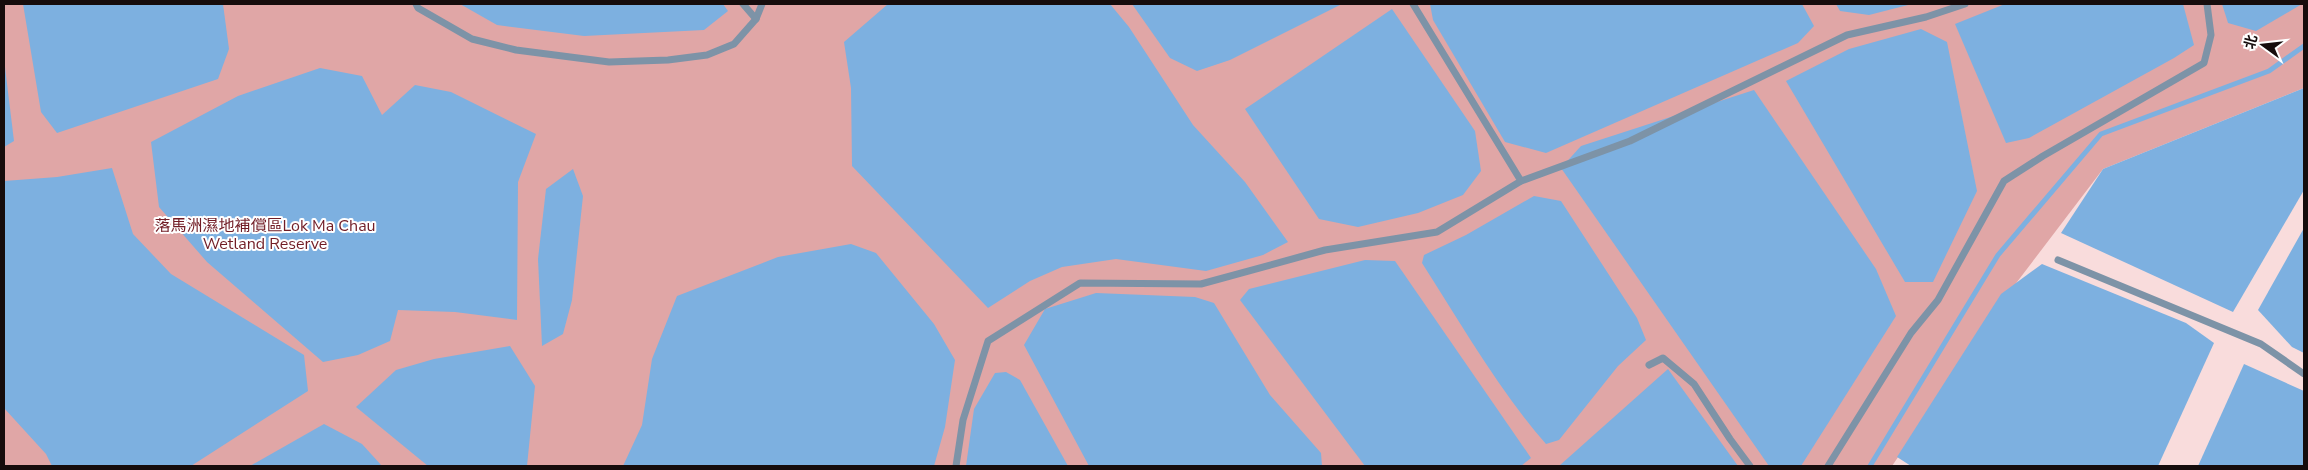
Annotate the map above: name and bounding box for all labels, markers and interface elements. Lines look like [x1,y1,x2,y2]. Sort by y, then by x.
north arrow [2238,20,2288,70]
text: 北 [2240,33,2262,51]
park label: 落馬洲濕地補償區Lok Ma Chau Wetland Reserve [154,215,376,255]

